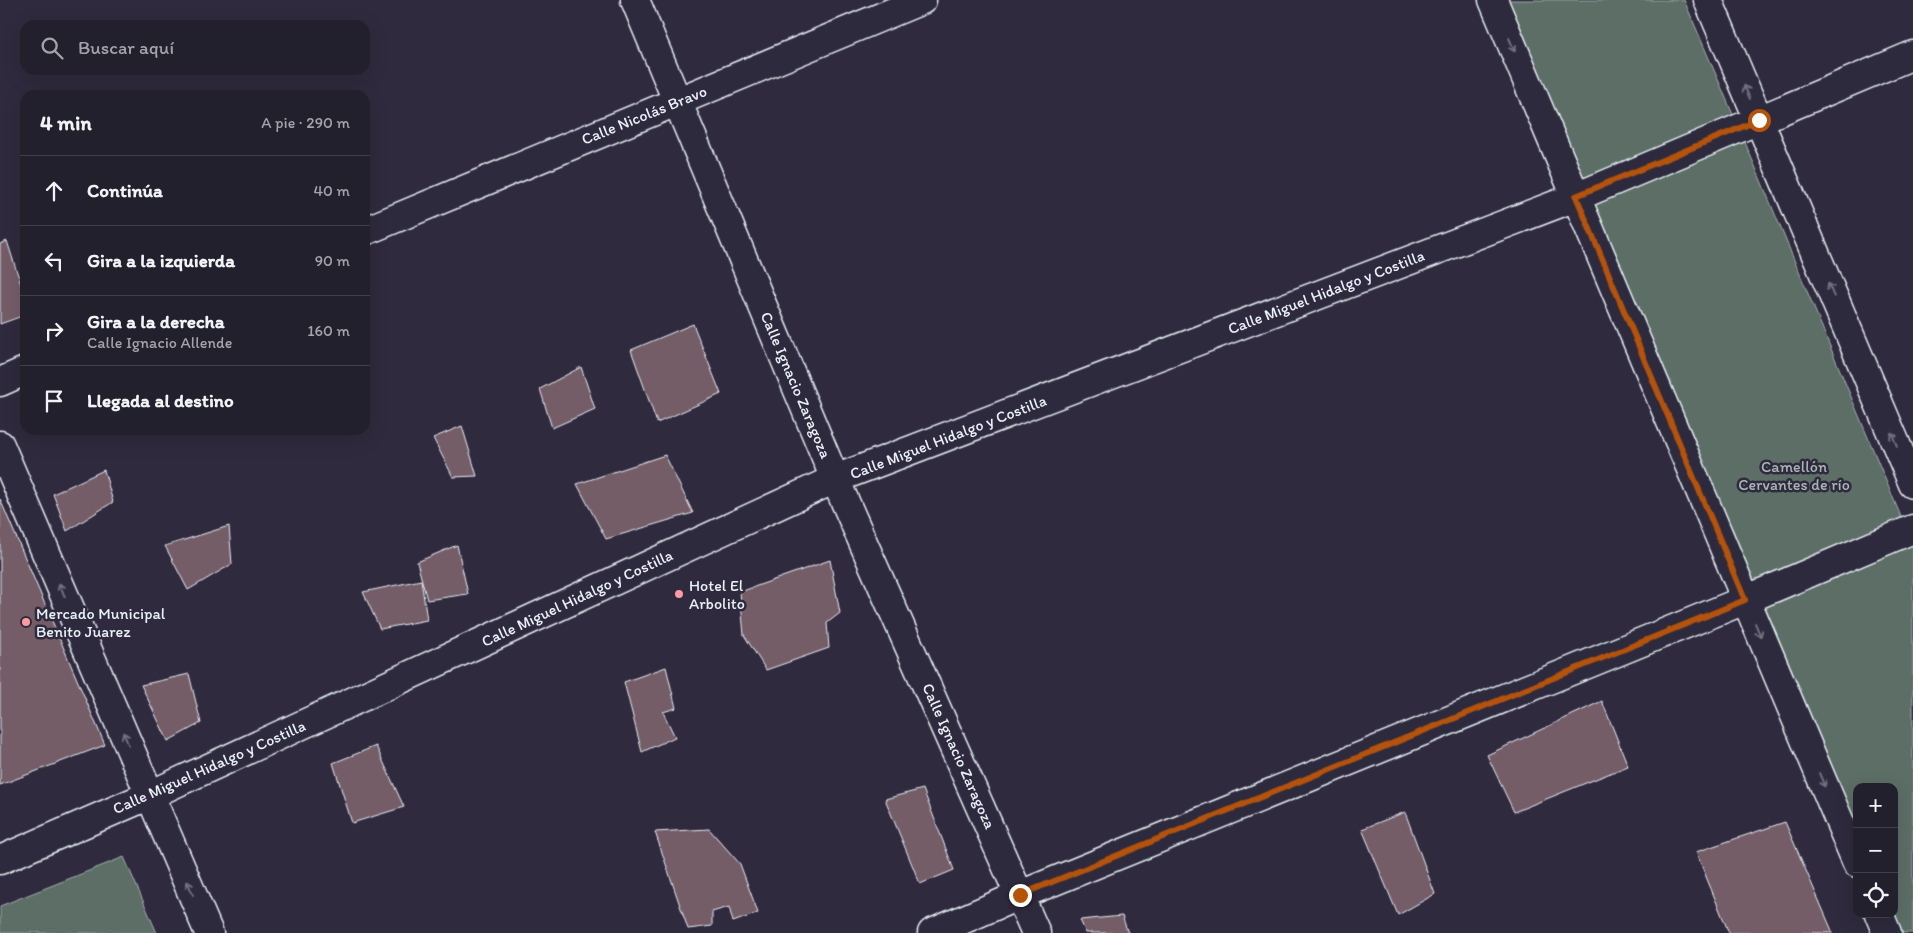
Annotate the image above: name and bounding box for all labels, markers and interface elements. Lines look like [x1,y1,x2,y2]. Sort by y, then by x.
search box [20,20,370,75]
icon: search [38,34,66,62]
text: Buscar aquí [78,36,174,59]
one-way arrow [1507,37,1517,52]
street label: Calle Nicolás Bravo [579,81,709,149]
one-way arrow [1742,85,1752,100]
route start [1748,109,1771,132]
text: 4 min [40,110,92,135]
text: A pie · 290 m [261,113,350,132]
icon: ahead [40,177,68,205]
text: Continúa [87,179,163,202]
text: 40 m [313,181,350,200]
street label: Calle Miguel Hidalgo y Costilla [1225,246,1427,338]
icon: left [40,247,68,275]
text: Gira a la izquierda [87,249,235,272]
text: 90 m [315,251,350,270]
one-way arrow [1825,283,1835,298]
street label: Calle Ignacio Zaragoza [756,309,836,462]
text: Gira a la derecha [87,310,225,333]
icon: right [40,317,68,345]
text: 160 m [307,321,350,340]
text: Calle Ignacio Allende [87,333,232,352]
icon: arrive [40,387,68,415]
text: Llegada al destino [87,389,234,412]
street label: Calle Miguel Hidalgo y Costilla [847,391,1049,483]
one-way arrow [1889,432,1898,447]
park label: Camellón Cervantes de río [1738,457,1850,494]
street label: Calle Miguel Hidalgo y Costilla [478,545,676,651]
place label: Hotel El Arbolito [689,576,745,613]
one-way arrow [56,583,66,598]
marker: Hotel El Arbolito [673,588,685,600]
place label: Mercado Municipal Benito Juarez [36,604,166,641]
marker: Mercado Municipal Benito Juarez [20,616,32,628]
one-way arrow [1754,622,1764,637]
street label: Calle Ignacio Zaragoza [918,680,1000,832]
street label: Calle Miguel Hidalgo y Costilla [110,716,308,818]
one-way arrow [121,732,130,747]
one-way arrow [1817,772,1827,787]
map controls [1853,783,1898,918]
button: + [1853,783,1898,828]
button: − [1853,828,1898,873]
button: locate [1853,873,1898,918]
one-way arrow [185,881,195,896]
route end [1009,884,1032,907]

